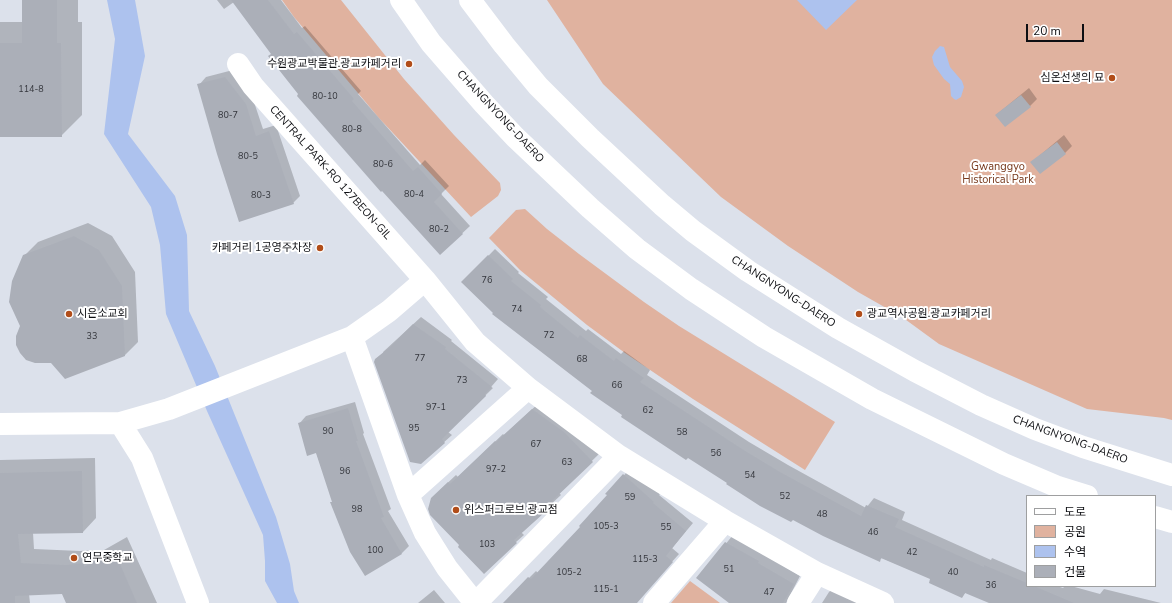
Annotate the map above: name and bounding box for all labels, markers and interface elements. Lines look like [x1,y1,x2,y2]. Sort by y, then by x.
scale bar [1028,16,1086,42]
text: 20 m [1033,23,1061,39]
place label: 수원광교박물관.광교카페거리 [267,57,401,71]
marker: 수원광교박물관.광교카페거리 [404,59,414,69]
street label: CHANGNYONG-DAERO [454,68,546,166]
place label: 심온선생의 묘 [1040,71,1104,85]
marker: 심온선생의 묘 [1107,73,1117,83]
house number: 114-8 [18,85,44,95]
house number: 80-10 [312,92,338,102]
street label: CENTRAL PARK-RO 127BEON-GIL [266,103,394,243]
house number: 80-7 [218,111,238,121]
house number: 80-8 [342,125,362,135]
house number: 80-5 [238,152,258,162]
house number: 80-6 [373,160,393,170]
park label: Gwanggyo Historical Park [962,160,1034,186]
house number: 80-4 [404,190,424,200]
house number: 80-3 [251,191,271,201]
house number: 80-2 [429,225,449,235]
place label: 카페거리 1공영주차장 [211,241,312,255]
marker: 카페거리 1공영주차장 [315,243,325,253]
street label: CHANGNYONG-DAERO [728,253,838,331]
house number: 76 [482,276,492,286]
house number: 74 [512,305,522,315]
place label: 시은소교회 [77,307,128,321]
place label: 광교역사공원.광교카페거리 [867,307,991,321]
marker: 시은소교회 [64,309,74,319]
marker: 광교역사공원.광교카페거리 [854,309,864,319]
house number: 72 [544,331,554,341]
house number: 33 [87,332,97,342]
house number: 77 [415,354,425,364]
house number: 68 [577,355,587,365]
house number: 73 [457,376,467,386]
house number: 66 [612,381,622,391]
house number: 97-1 [426,403,446,413]
house number: 62 [643,406,653,416]
street label: CHANGNYONG-DAERO [1011,413,1129,467]
house number: 95 [409,424,419,434]
house number: 90 [323,427,333,437]
house number: 58 [677,428,687,438]
house number: 67 [531,440,541,450]
house number: 56 [711,449,721,459]
house number: 63 [562,458,572,468]
house number: 97-2 [486,465,506,475]
house number: 96 [340,467,350,477]
house number: 54 [745,471,755,481]
house number: 52 [780,492,790,502]
house number: 59 [625,493,635,503]
legend [1026,495,1156,587]
place label: 위스퍼그로브 광교점 [464,503,558,517]
text: 도로 [1064,504,1086,520]
house number: 98 [352,505,362,515]
marker: 위스퍼그로브 광교점 [451,505,461,515]
house number: 48 [817,510,827,520]
house number: 105-3 [593,522,619,532]
house number: 55 [661,523,671,533]
text: 공원 [1064,524,1086,540]
house number: 46 [868,528,878,538]
house number: 103 [479,540,495,550]
text: 수역 [1064,544,1086,560]
house number: 100 [367,546,383,556]
house number: 42 [907,548,917,558]
place label: 연무중학교 [82,551,133,565]
marker: 연무중학교 [69,553,79,563]
house number: 115-3 [632,555,658,565]
text: 건물 [1064,564,1086,580]
house number: 51 [724,565,734,575]
house number: 105-2 [556,568,582,578]
house number: 40 [948,568,958,578]
house number: 36 [986,581,996,591]
house number: 115-1 [593,585,619,595]
house number: 47 [764,588,774,598]

